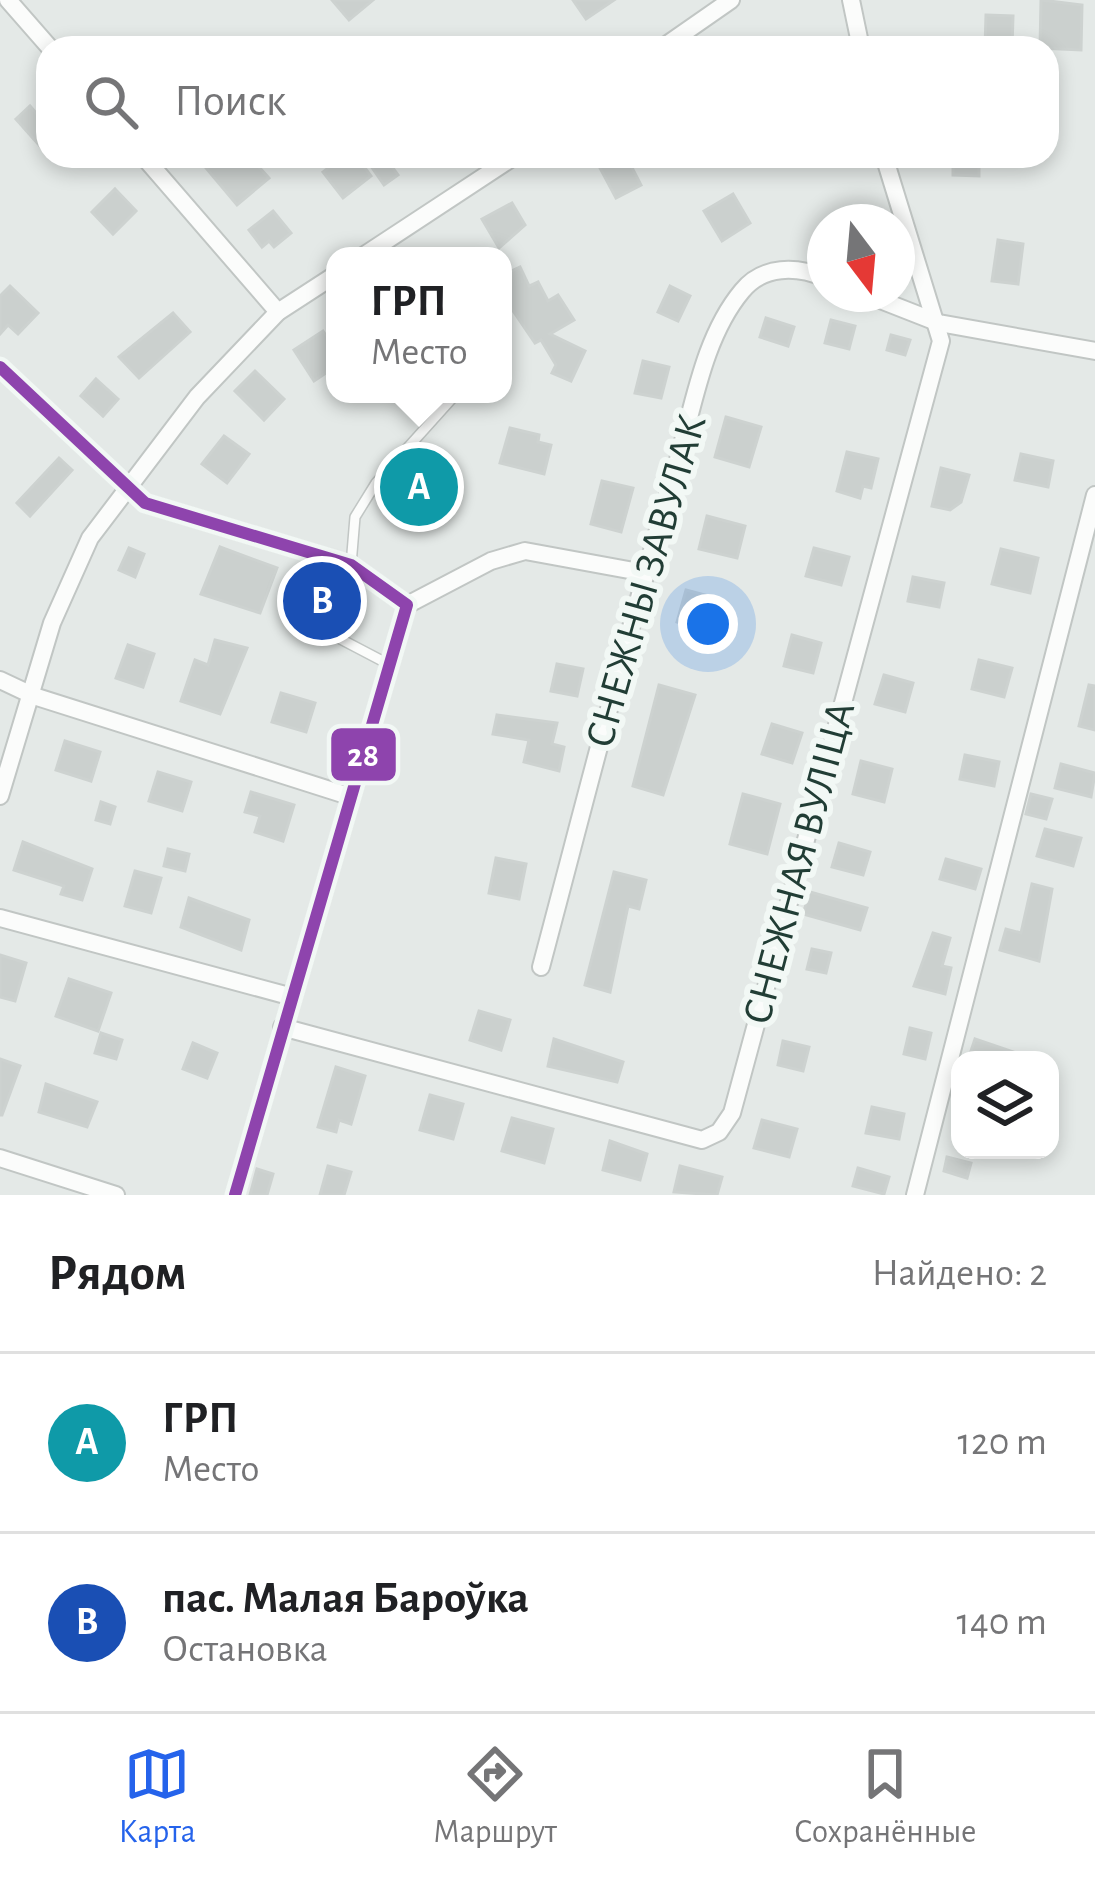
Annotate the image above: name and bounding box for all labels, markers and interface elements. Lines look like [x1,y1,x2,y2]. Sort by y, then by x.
search box [36,36,1059,168]
icon: search [78,69,144,135]
text: Поиск [174,79,286,124]
north arrow [807,204,915,312]
popup [326,247,512,403]
text: ГРП [370,279,447,324]
text: Место [370,333,468,372]
street label: СНЕЖНЫ ЗАВУЛАК [578,410,714,752]
pin: A [380,442,458,532]
pin: B [283,556,361,646]
your location [678,594,738,654]
street label: СНЕЖНАЯ ВУЛІЦА [736,697,862,1029]
line badge: 28 [329,726,398,783]
text: 28 [347,740,379,773]
map controls [951,1051,1059,1159]
button: layers [951,1051,1059,1159]
text: Рядом [48,1248,187,1299]
text: Найдено: 2 [872,1254,1047,1293]
text: ГРП [162,1396,238,1441]
text: A [75,1423,99,1462]
text: 120 m [958,1423,1047,1462]
text: Место [162,1450,259,1489]
text: пас. Малая Бароўка [162,1576,529,1621]
text: B [76,1603,98,1642]
text: 140 m [957,1603,1047,1642]
text: Остановка [162,1630,327,1669]
tab: Карта [119,1741,196,1853]
tab: Маршрут [433,1741,557,1853]
tab: Сохранённые [794,1741,976,1853]

